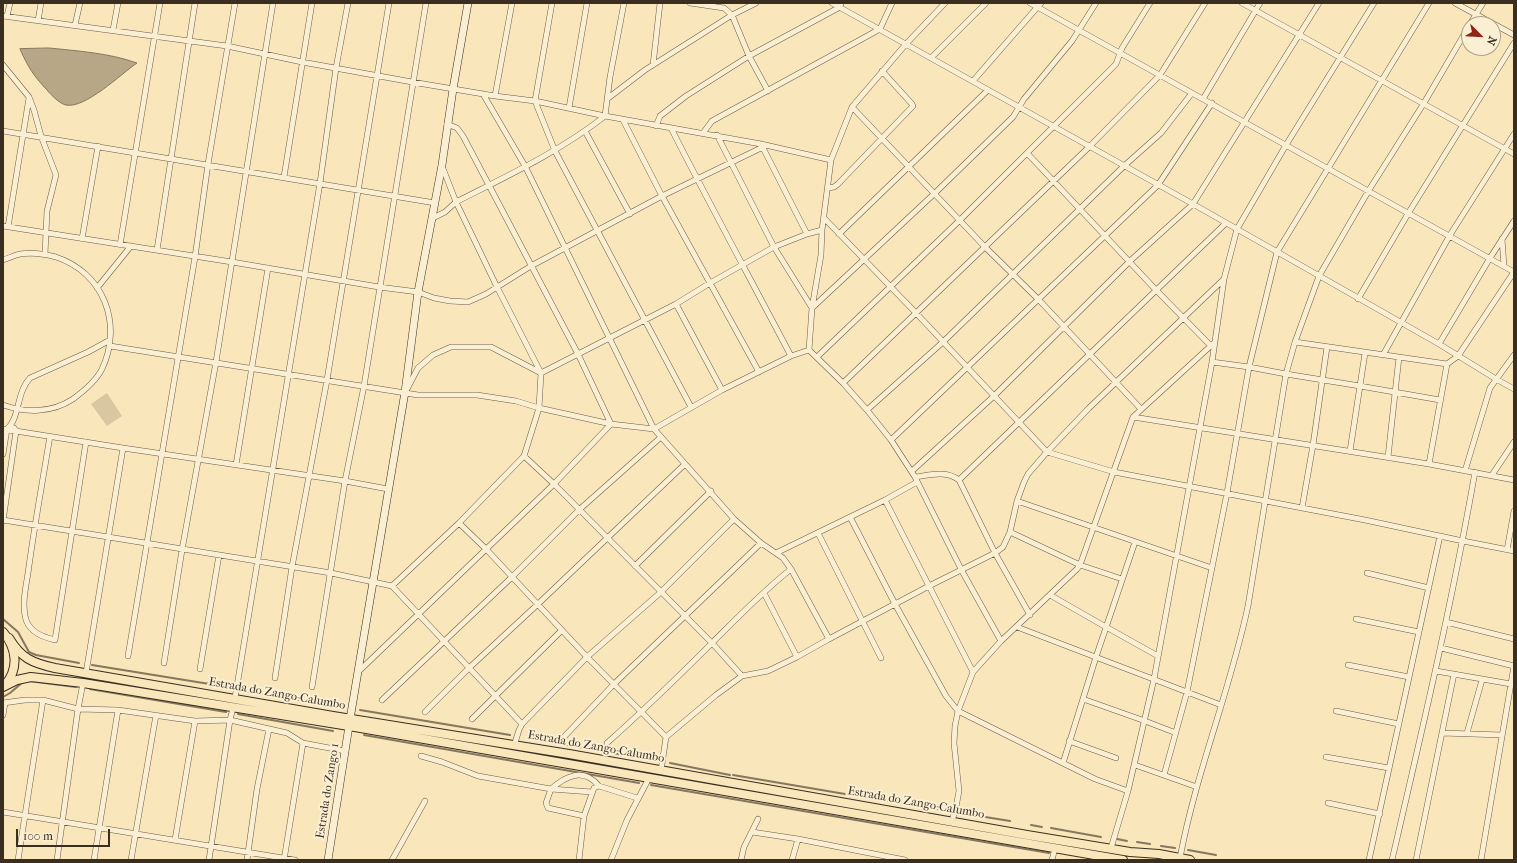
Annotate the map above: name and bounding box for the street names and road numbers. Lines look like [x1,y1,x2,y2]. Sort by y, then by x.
street label: Estrada do Zango-Calumbo [207,675,347,713]
street label: Estrada do Zango-Calumbo [526,728,666,766]
street label: Estrada do Zango 1 [313,742,343,840]
street label: Estrada do Zango-Calumbo [846,784,986,822]

